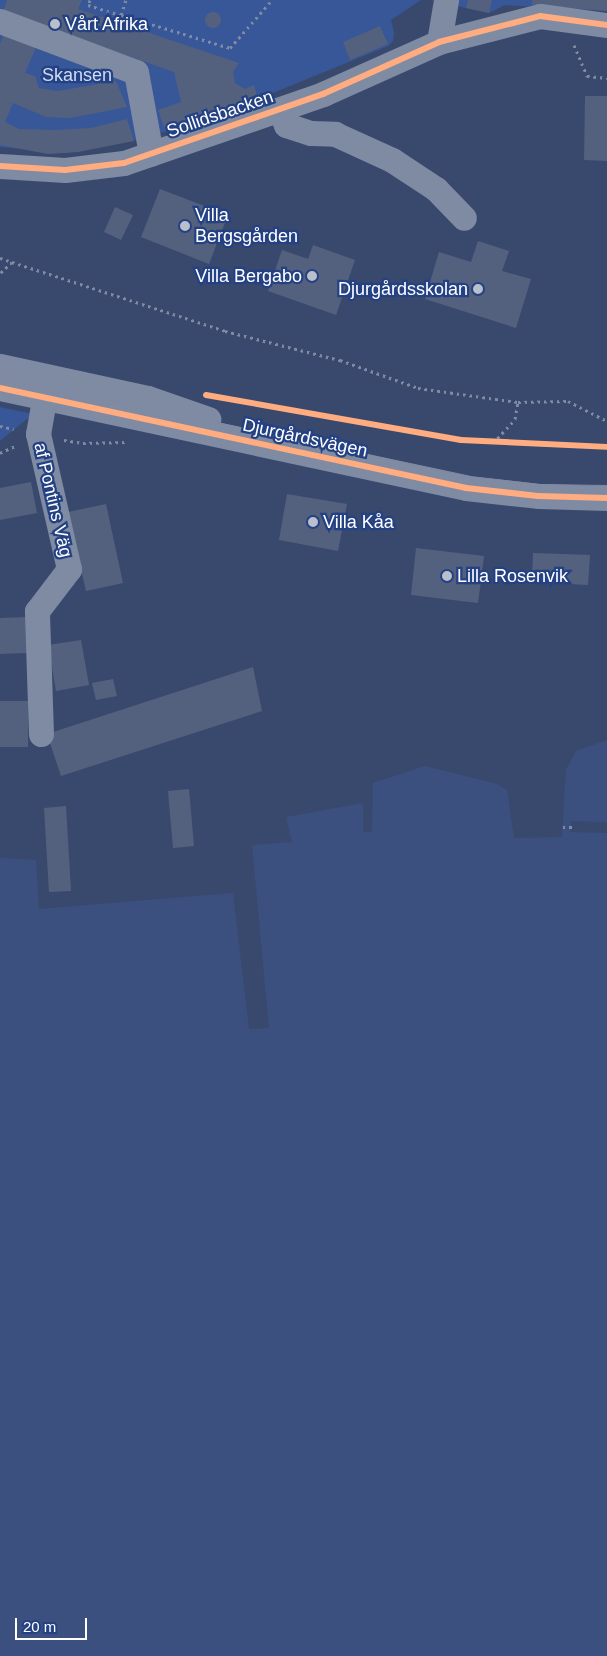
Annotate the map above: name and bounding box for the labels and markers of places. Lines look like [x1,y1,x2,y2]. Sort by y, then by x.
place label: Vårt Afrika [65,13,149,35]
marker: Vårt Afrika [49,18,61,30]
place label: Villa Bergsgården [195,205,298,248]
marker: Villa Bergsgården [179,220,191,232]
place label: Villa Bergabo [195,265,302,287]
marker: Villa Bergabo [306,270,318,282]
place label: Djurgårdsskolan [338,278,468,300]
marker: Djurgårdsskolan [472,283,484,295]
place label: Villa Kåa [323,511,394,533]
marker: Villa Kåa [307,516,319,528]
place label: Lilla Rosenvik [457,565,568,587]
marker: Lilla Rosenvik [441,570,453,582]

